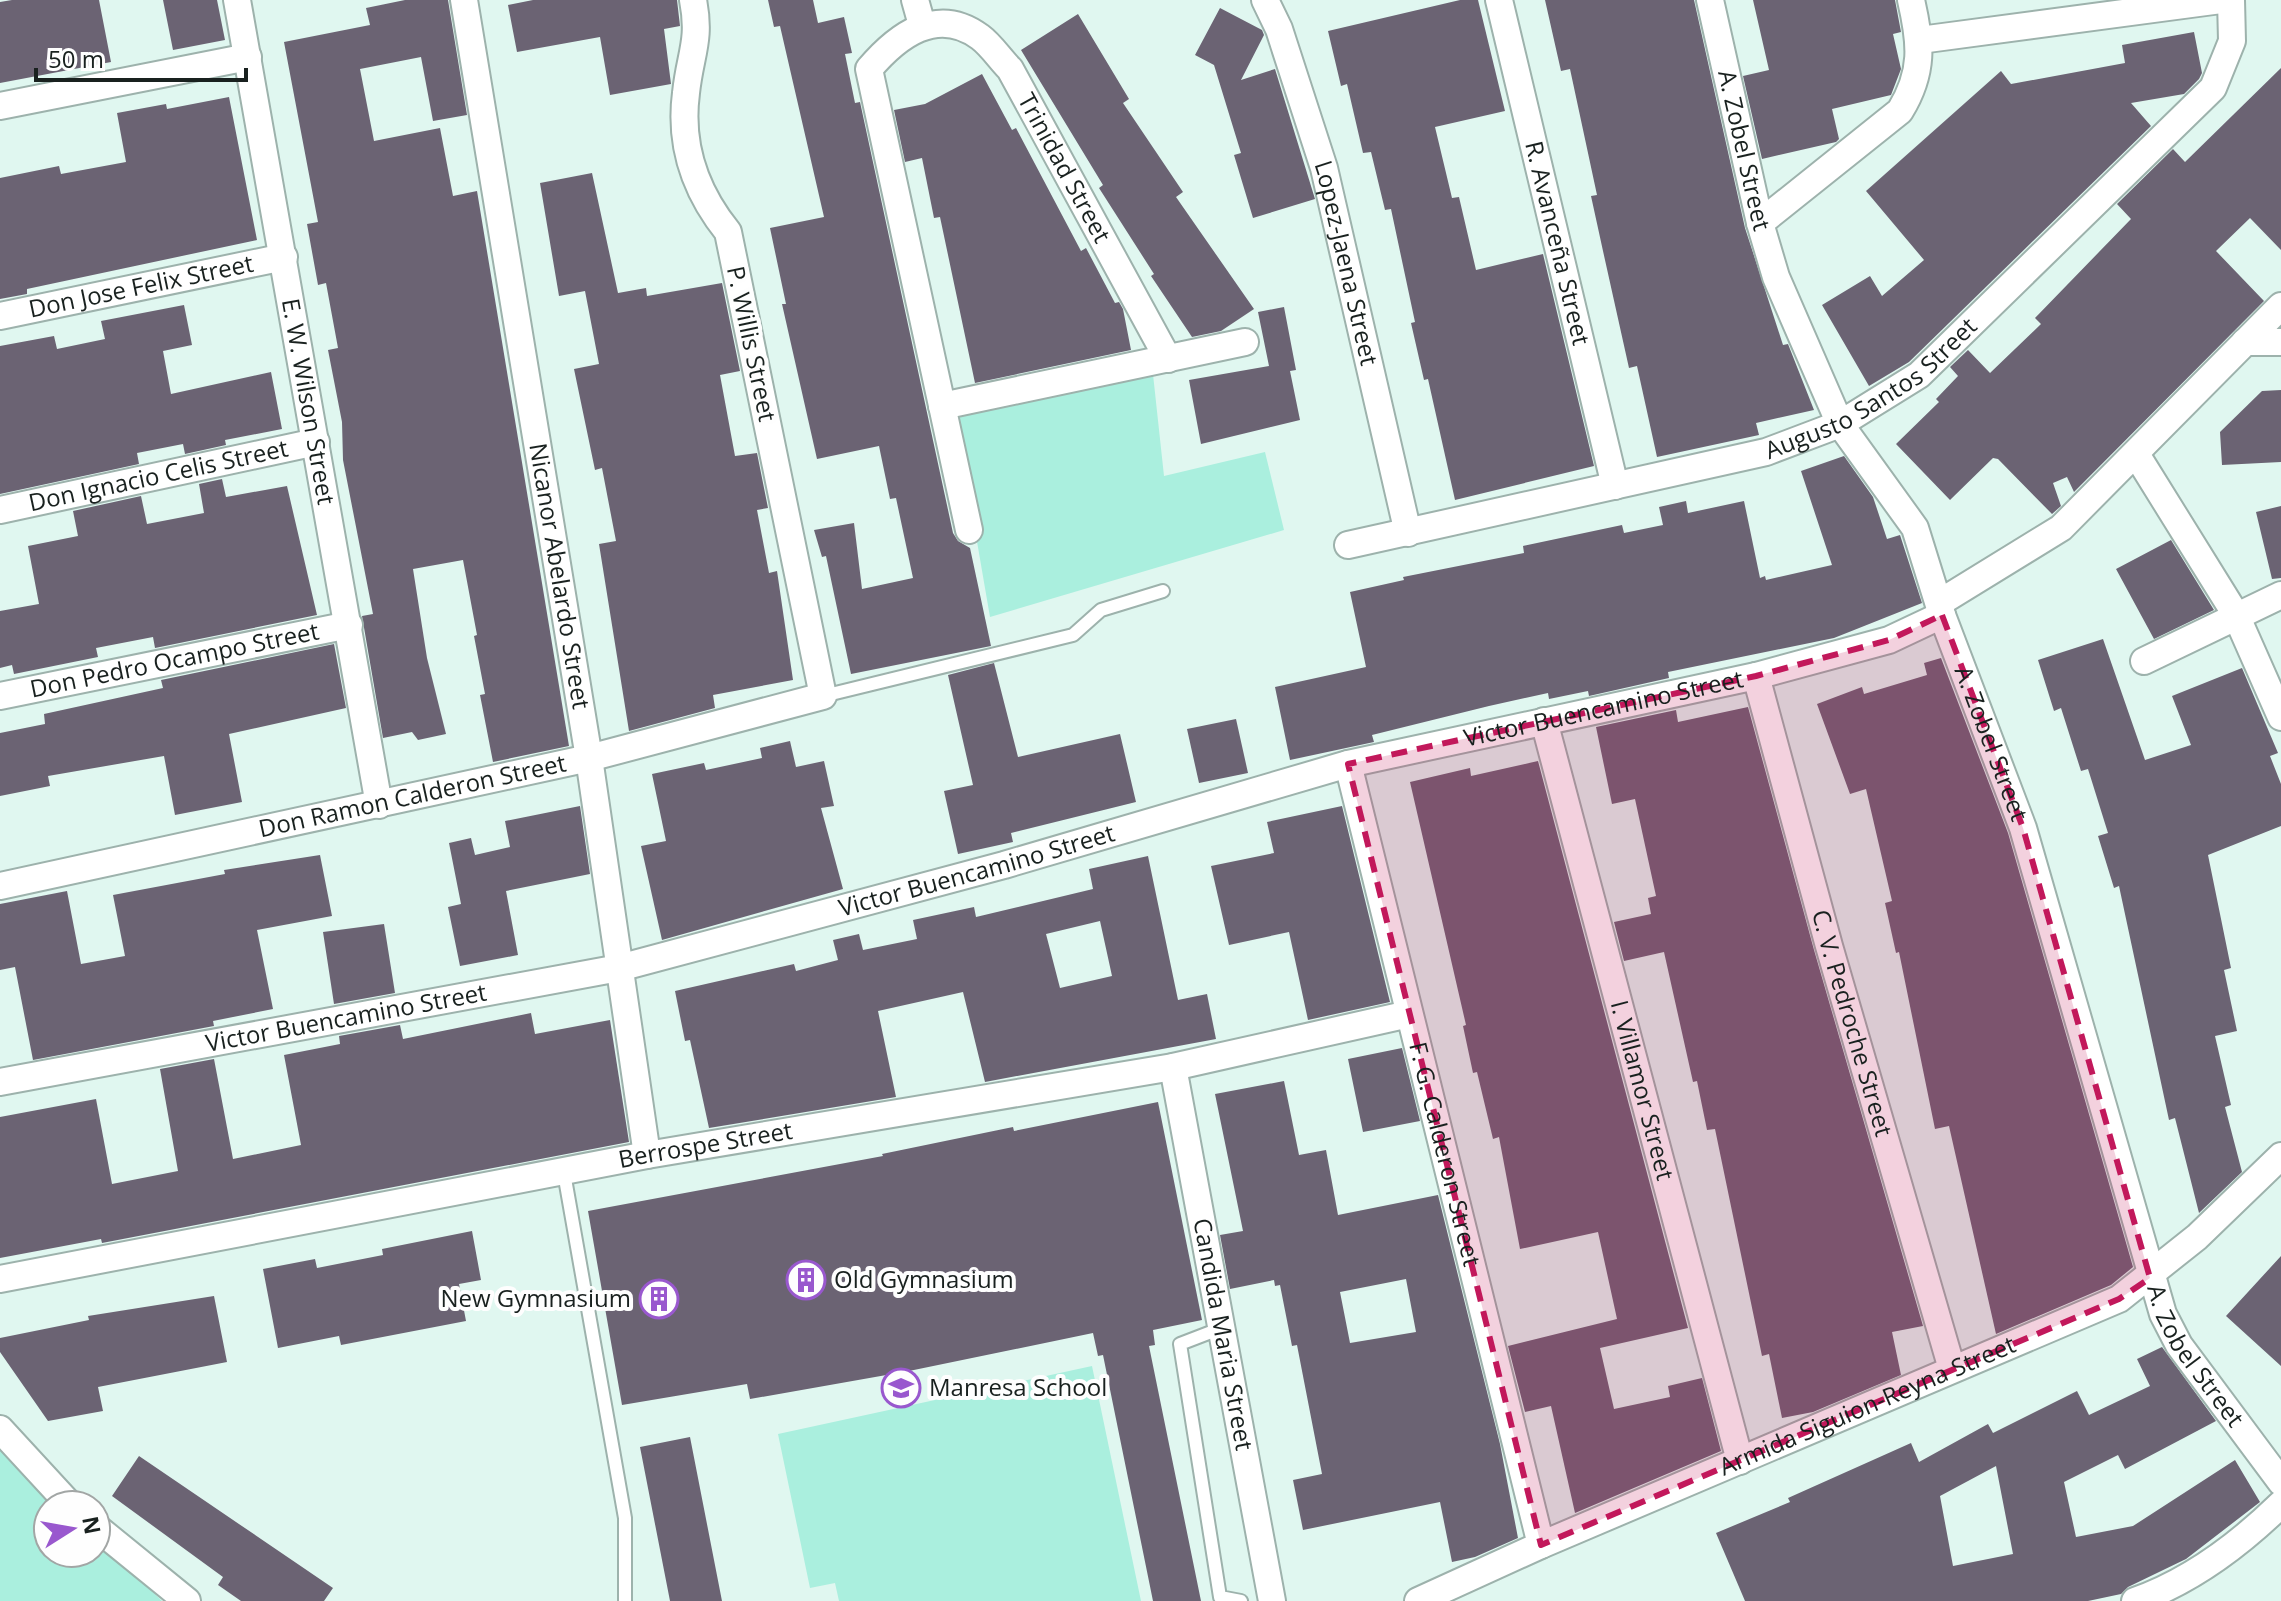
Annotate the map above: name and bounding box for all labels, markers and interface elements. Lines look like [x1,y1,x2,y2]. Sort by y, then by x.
scale bar [36,32,246,82]
text: 50 m [48,42,104,75]
street label: A. Zobel Street [1711,67,1779,234]
street label: Trinidad Street [1011,87,1119,248]
street label: R. Avanceña Street [1518,137,1599,348]
street label: Lopez-Jaena Street [1308,156,1387,368]
street label: Don Jose Felix Street [25,246,256,325]
street label: P. Willis Street [720,263,785,424]
street label: E. W. Wilson Street [275,296,344,507]
street label: Augusto Santos Street [1760,309,1983,466]
street label: Don Ignacio Celis Street [25,431,291,518]
street label: Nicanor Abelardo Street [522,440,599,711]
street label: Don Pedro Ocampo Street [27,614,322,705]
street label: Victor Buencamino Street [1461,661,1746,754]
street label: A. Zobel Street [1948,661,2037,825]
street label: Don Ramon Calderon Street [255,746,569,844]
street label: Victor Buencamino Street [835,815,1118,924]
street label: C. V. Pedroche Street [1805,906,1901,1140]
street label: Victor Buencamino Street [203,975,489,1059]
street label: I. Villamor Street [1604,996,1683,1183]
street label: F. G. Calderon Street [1402,1038,1489,1269]
street label: Berrospe Street [615,1113,795,1175]
street label: Candida Maria Street [1186,1215,1262,1453]
building icon: Old Gymnasium [785,1259,827,1301]
place label: Old Gymnasium [834,1262,1014,1295]
building icon: New Gymnasium [638,1278,680,1320]
street label: A. Zobel Street [2140,1280,2252,1433]
place label: New Gymnasium [440,1281,631,1314]
street label: Armida Siguion-Reyna Street [1714,1327,2020,1482]
school or university icon: Manresa School [880,1367,922,1409]
place label: Manresa School [929,1370,1107,1403]
north arrow [32,1489,112,1569]
text: N [76,1513,109,1537]

